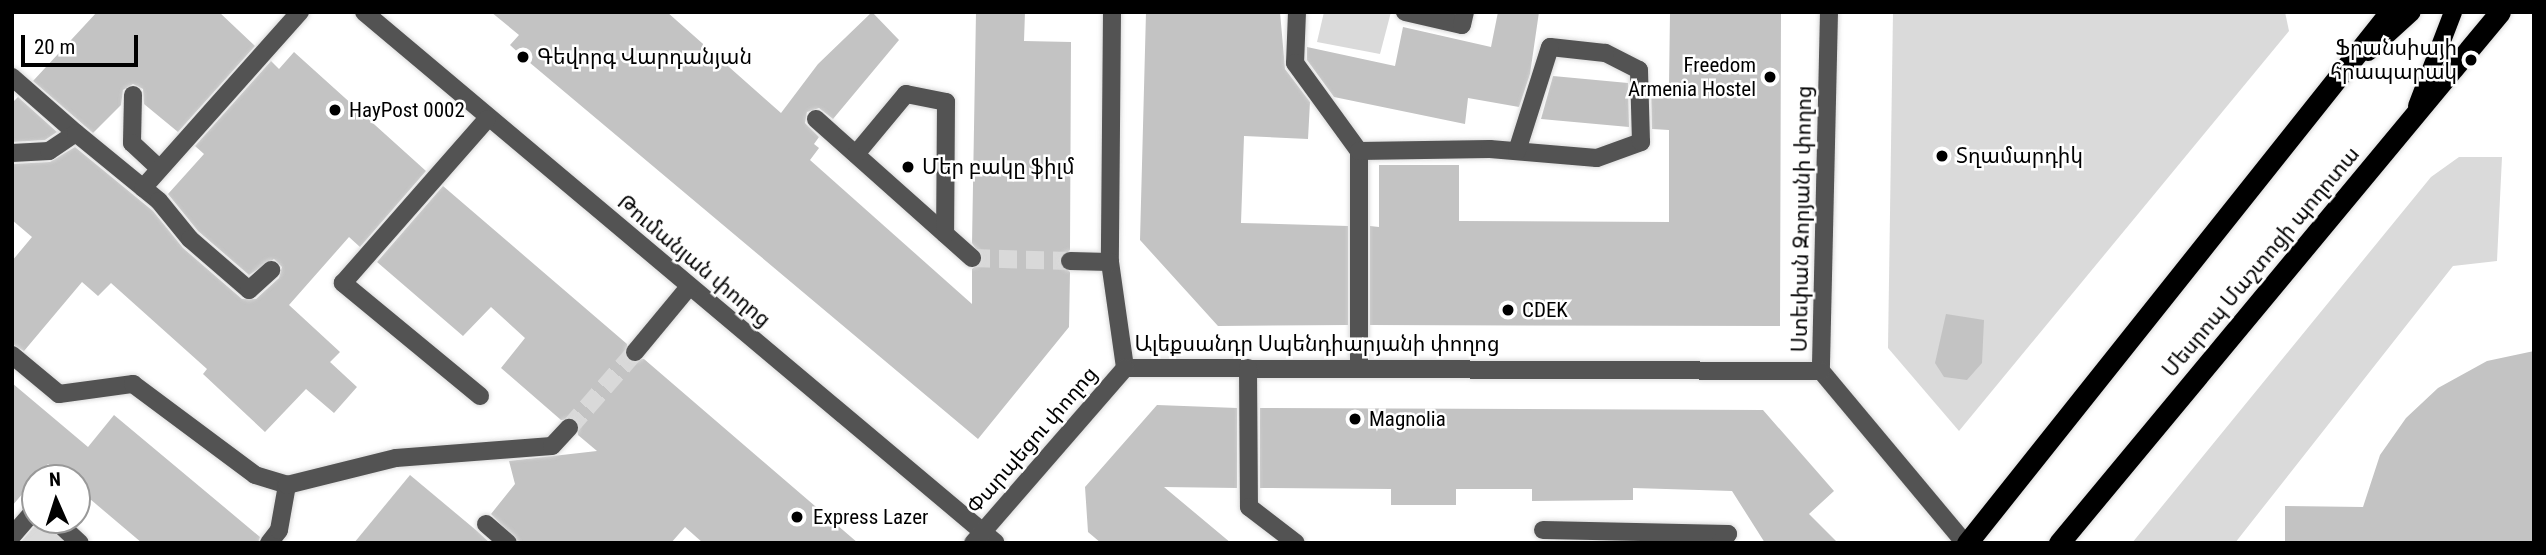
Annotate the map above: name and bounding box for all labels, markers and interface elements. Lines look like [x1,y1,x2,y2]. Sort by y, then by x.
scale bar [24,21,142,65]
text: 20 m [34,35,75,59]
place label: Ֆրանսիայի հրապարակ [2330,35,2457,85]
place label: Գեվորգ Վարդանյան [537,44,752,70]
marker: Գեվորգ Վարդանյան [515,49,531,65]
place label: Freedom Armenia Hostel [1628,52,1756,102]
marker: Ֆրանսիայի հրապարակ [2463,52,2479,68]
marker: Freedom Armenia Hostel [1762,69,1778,85]
street label: Ստեփան Զորյանի փողոց [1787,85,1817,353]
place label: HayPost 0002 [349,97,465,123]
marker: HayPost 0002 [327,102,343,118]
street label: Մեսրոպ Մաշտոցի պողոտա [2157,142,2365,382]
place label: Տղամարդիկ [1956,143,2083,169]
marker: Տղամարդիկ [1934,148,1950,164]
place label: Մեր բակը ֆիլմ [922,154,1075,180]
marker: Մեր բակը ֆիլմ [900,159,916,175]
street label: Թումանյան փողոց [612,190,776,332]
place label: CDEK [1522,297,1568,323]
marker: CDEK [1500,302,1516,318]
street label: Ալեքսանդր Սպենդիարյանի փողոց [1135,331,1499,357]
street label: Փարպեցու փողոց [961,361,1103,519]
place label: Magnolia [1369,406,1446,432]
marker: Magnolia [1347,411,1363,427]
north arrow [21,464,91,534]
text: N [49,468,61,491]
place label: Express Lazer [813,504,928,530]
marker: Express Lazer [787,507,807,527]

